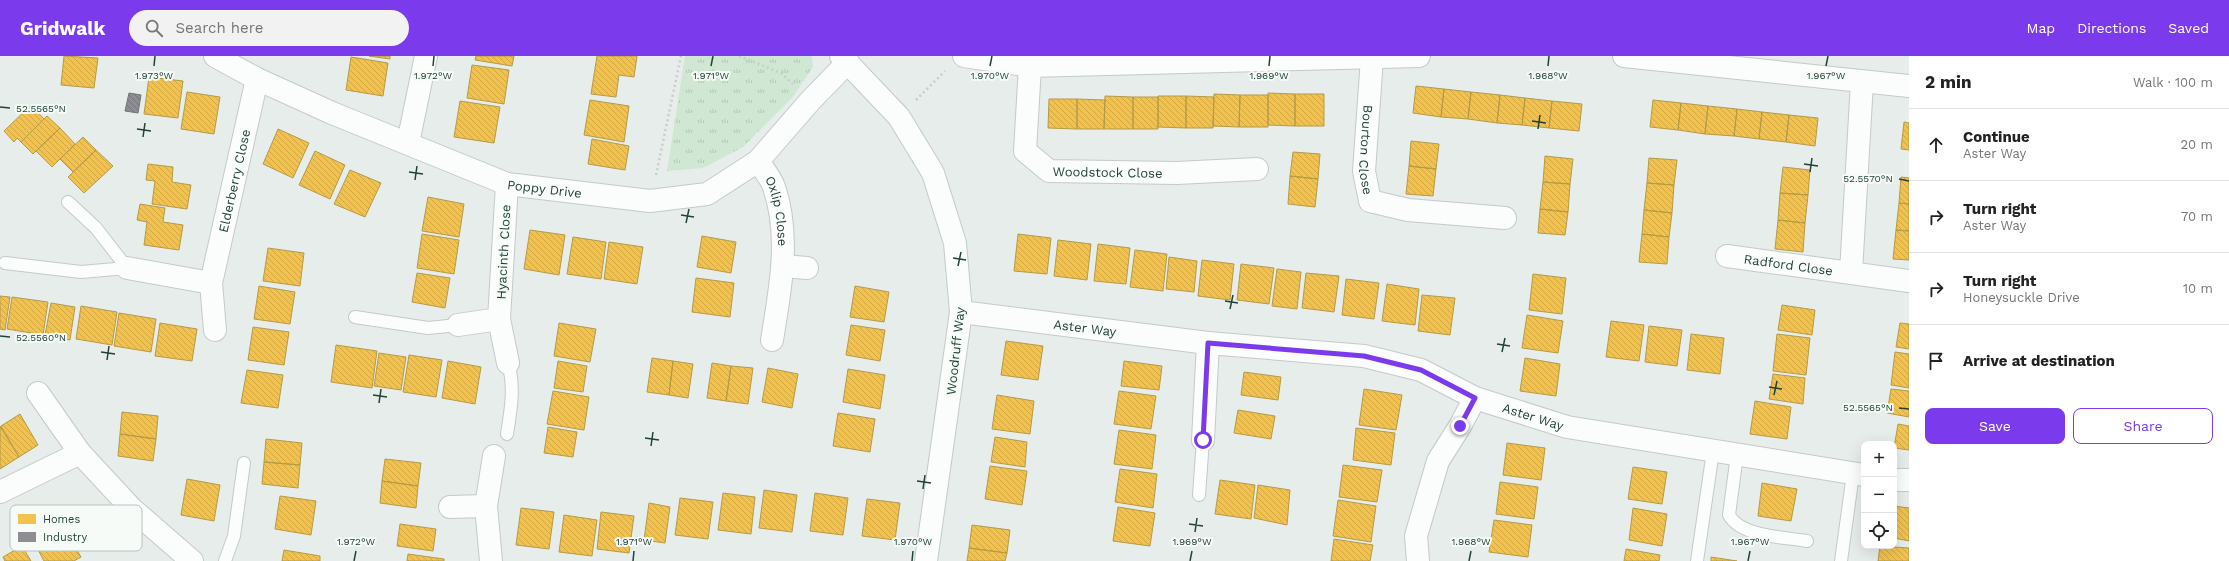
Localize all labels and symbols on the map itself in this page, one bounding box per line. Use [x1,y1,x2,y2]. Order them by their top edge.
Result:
text: 1.973°W [135,70,173,81]
text: 1.972°W [414,70,452,81]
text: 1.971°W [693,70,730,81]
text: 1.970°W [971,70,1010,81]
text: 1.969°W [1249,70,1289,81]
text: 1.968°W [1528,70,1568,81]
text: 1.967°W [1807,70,1846,81]
text: 52.5565°N [16,103,66,114]
street label: Bourton Close [1356,104,1376,196]
street label: Elderberry Close [216,128,253,234]
street label: Woodstock Close [1053,164,1163,181]
street label: Oxlip Close [762,173,790,246]
text: 52.5570°N [1843,173,1893,184]
street label: Poppy Drive [506,177,583,201]
street label: Hyacinth Close [494,204,513,300]
street label: Radford Close [1743,251,1834,278]
street label: Woodruff Way [943,306,968,396]
street label: Aster Way [1053,317,1118,339]
text: 52.5560°N [16,332,66,343]
street label: Aster Way [1501,400,1566,434]
text: 52.5565°N [1843,402,1893,413]
route end [1451,417,1469,435]
route start [1194,431,1212,449]
legend [10,505,142,551]
text: Homes [43,513,80,526]
text: Industry [43,531,88,544]
text: 1.972°W [337,536,375,547]
text: 1.971°W [616,536,653,547]
text: 1.970°W [894,536,933,547]
text: 1.969°W [1172,536,1212,547]
text: 1.968°W [1451,536,1491,547]
text: 1.967°W [1731,536,1770,547]

